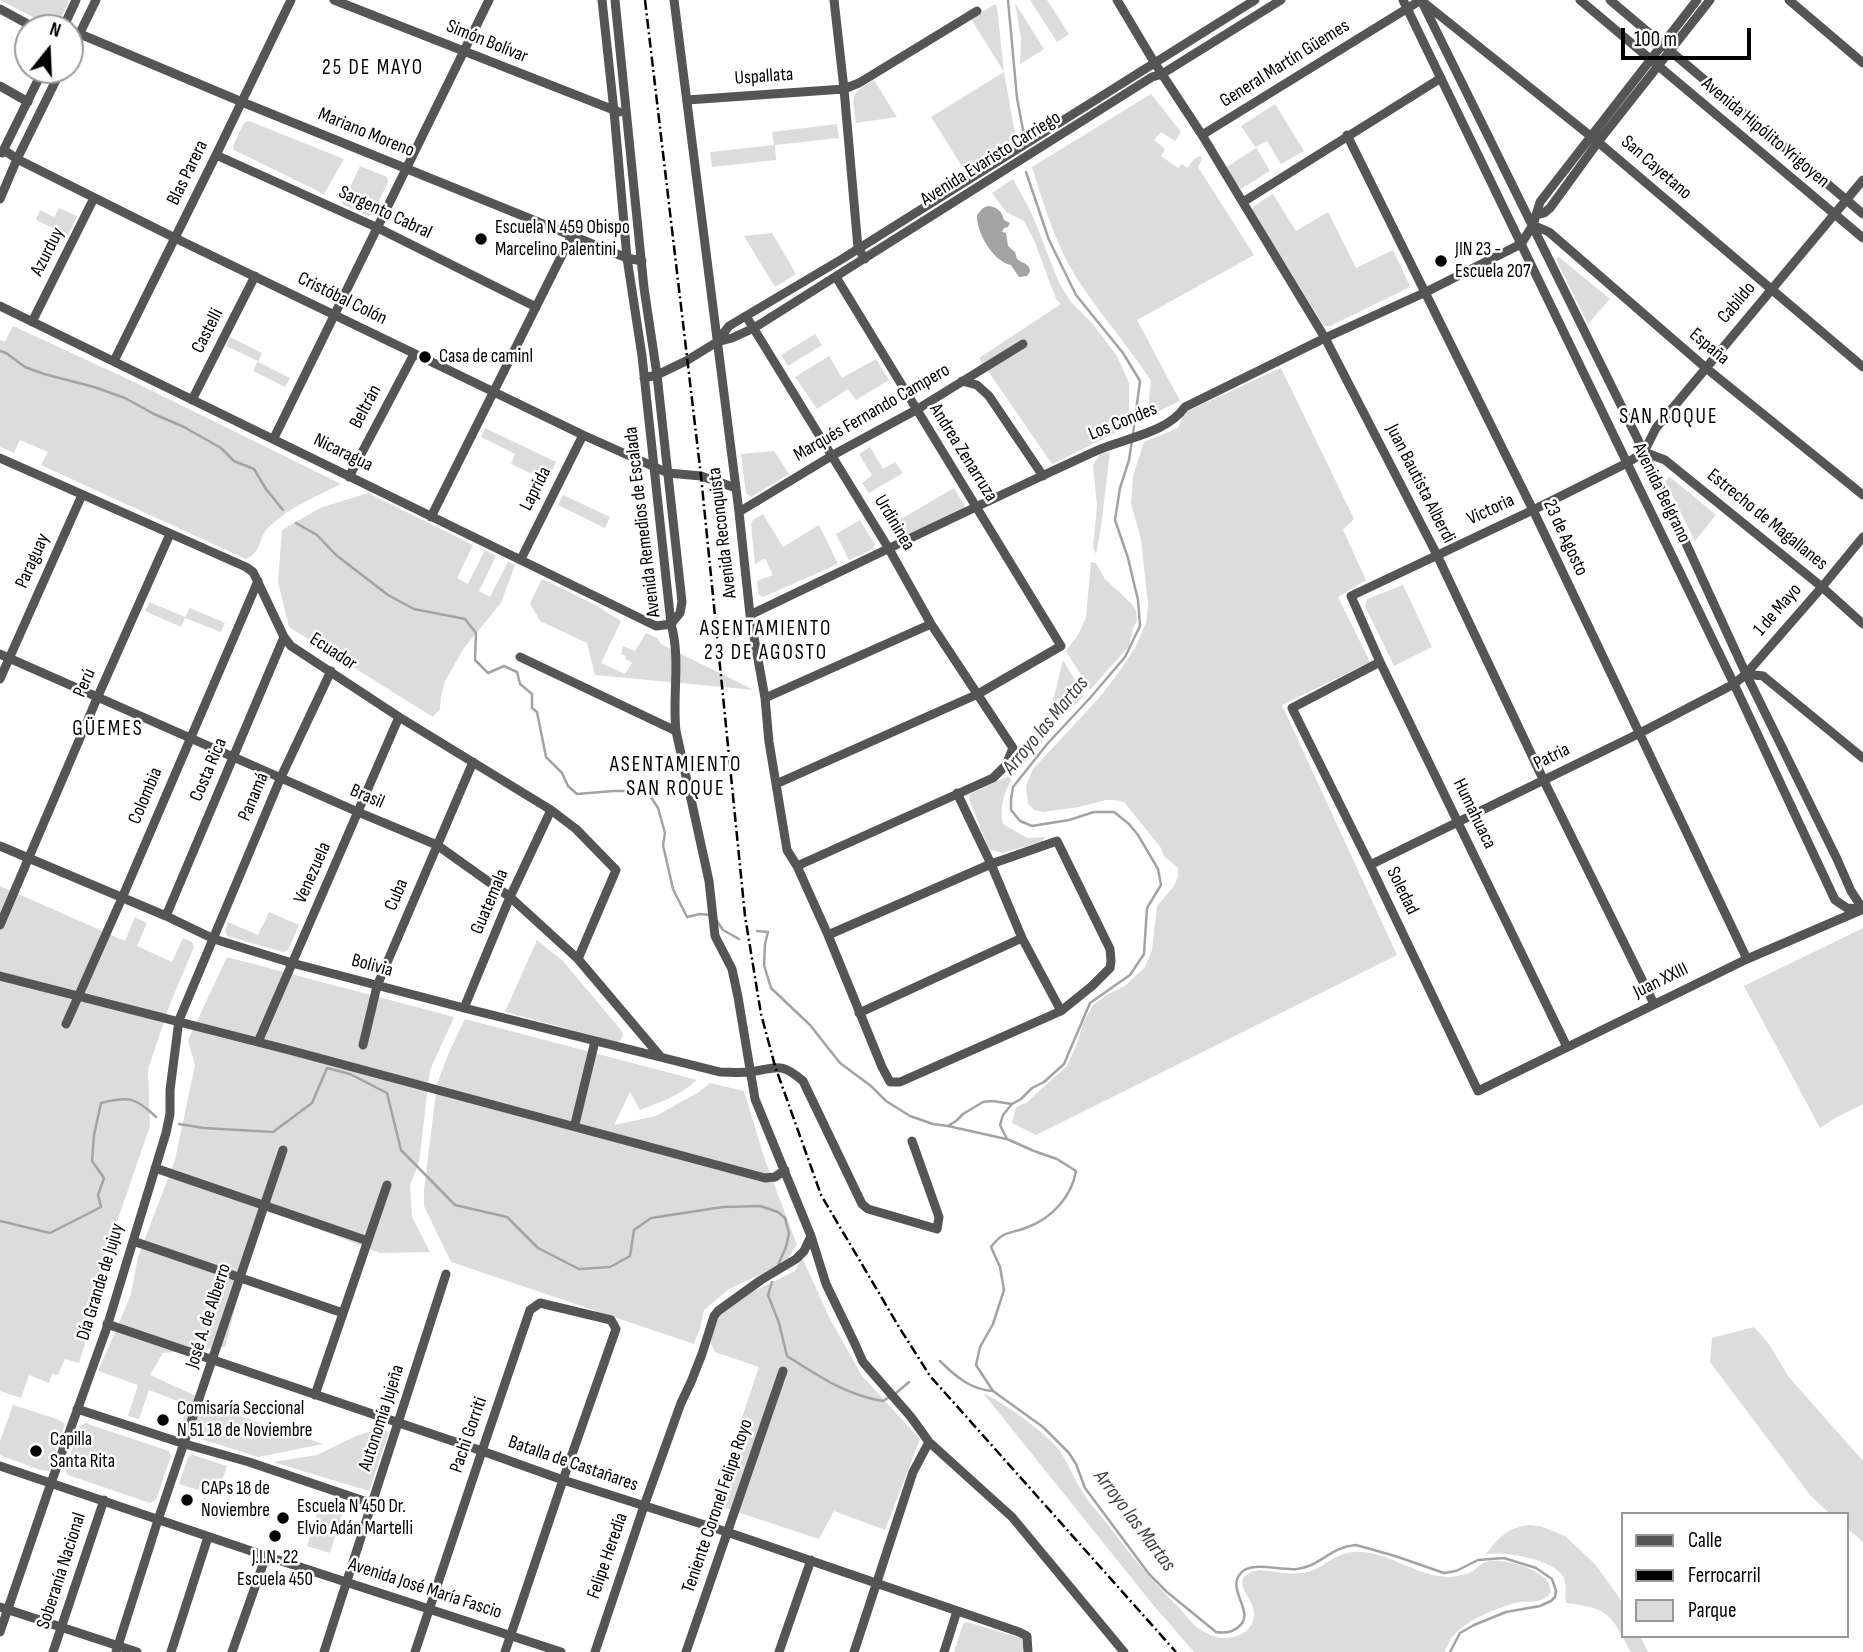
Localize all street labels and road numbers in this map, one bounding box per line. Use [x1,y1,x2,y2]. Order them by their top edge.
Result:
street label: Simón Bolívar [443,15,531,69]
street label: General Martín Güemes [1216,15,1354,113]
street label: Uspallata [734,64,794,90]
street label: Avenida Hipólito Yrigoyen [1696,73,1834,193]
street label: Mariano Moreno [314,103,418,163]
street label: Avenida Evaristo Carriego [917,107,1065,211]
street label: San Cayetano [1616,131,1696,205]
street label: Blas Parera [163,137,213,209]
street label: Sargento Cabral [335,181,435,245]
street label: Azurduy [26,224,70,280]
street label: Cristóbal Colón [294,268,390,330]
street label: Cabildo [1713,278,1761,328]
street label: Castelli [187,305,229,357]
street label: España [1684,324,1734,370]
street label: Marqués Fernando Campero [790,359,954,467]
street label: Beltrán [345,381,387,433]
street label: Los Condes [1085,398,1161,446]
street label: Andrea Zenarruza [924,400,1002,506]
street label: Juan Bautista Alberdi [1380,421,1460,547]
street label: Avenida Remedios de Escalada [620,425,666,619]
street label: Nicaragua [310,429,376,477]
street label: Avenida Belgrano [1627,439,1695,547]
street label: Laprida [515,463,557,515]
street label: Estrecho de Magallanes [1702,464,1832,576]
street label: Avenida Reconquista [704,466,742,600]
street label: Victoria [1464,489,1518,531]
street label: Urdininea [869,491,919,555]
street label: 23 de Agosto [1537,496,1593,580]
street label: Paraguay [11,530,55,592]
street label: 1 de Mayo [1749,579,1807,641]
street label: Ecuador [305,628,361,676]
street label: Perú [69,665,101,701]
street label: Costa Rica [185,735,233,805]
street label: Patria [1530,739,1574,775]
street label: Colombia [124,764,168,828]
street label: Panamá [234,770,274,824]
street label: Humahuaca [1447,775,1501,853]
street label: Brasil [347,780,387,814]
street label: Venezuela [289,839,337,907]
street label: Soledad [1381,863,1423,919]
street label: Guatemala [466,866,514,938]
street label: Cuba [380,876,414,914]
street label: Bolivia [349,950,395,982]
street label: Juan XXIII [1630,958,1692,1004]
street label: Día Grande de Jujuy [72,1221,130,1343]
street label: José A. de Alberro [181,1261,237,1371]
street label: Autonomía Jujeña [354,1362,410,1474]
street label: Pachi Gorriti [445,1394,493,1476]
street label: Teniente Coronel Felipe Royo [678,1416,758,1596]
street label: Batalla de Castañares [505,1431,641,1497]
street label: Soberanía Nacional [32,1510,92,1632]
street label: Felipe Heredia [583,1510,633,1602]
street label: Avenida José María Fascio [345,1553,505,1625]

